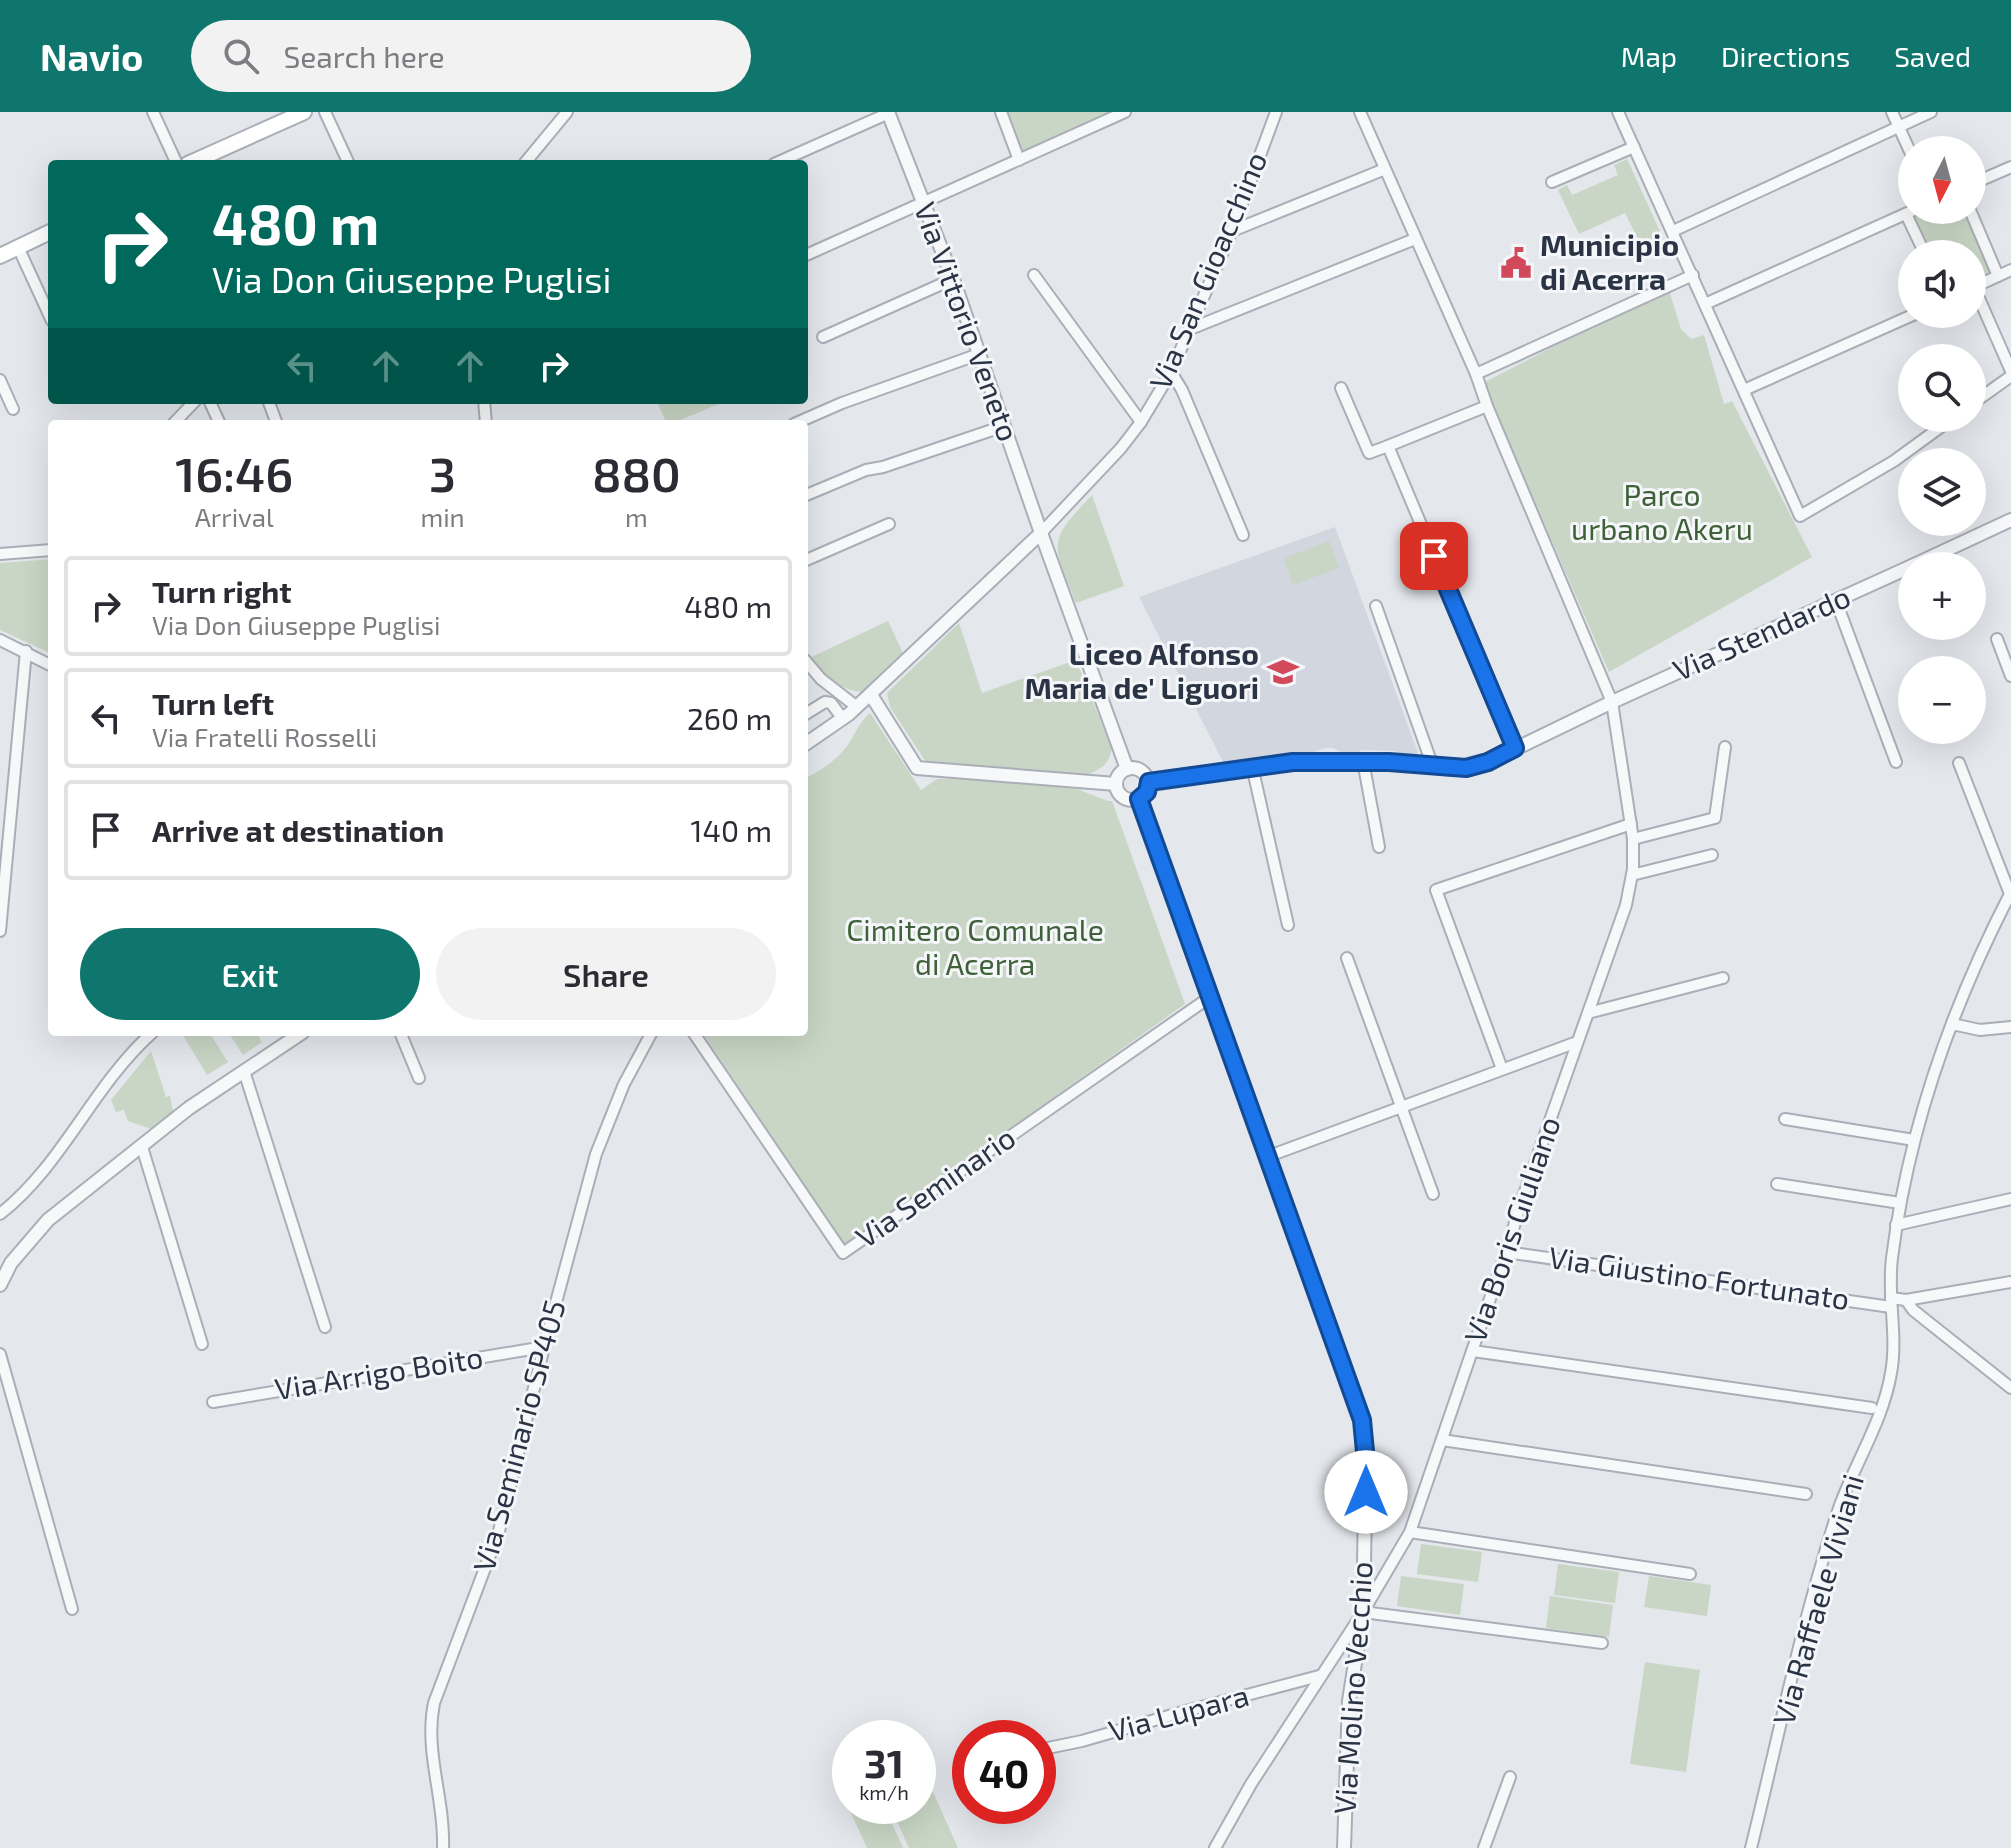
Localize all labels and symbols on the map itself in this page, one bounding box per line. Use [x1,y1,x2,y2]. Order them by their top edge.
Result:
north arrow [1898,136,1986,224]
street label: Via San Gioacchino [1141,146,1273,394]
street label: Via Vittorio Veneto [908,197,1028,446]
place label: Municipio di Acerra [1540,226,1679,296]
public building icon: Municipio di Acerra [1499,246,1533,280]
park label: Parco urbano Akeru [1571,476,1753,546]
pin [1400,522,1468,590]
street label: Via Stendardo [1667,577,1855,687]
place label: Liceo Alfonso Maria de' Liguori [1024,635,1259,705]
school or university icon: Liceo Alfonso Maria de' Liguori [1266,655,1300,689]
park label: Cimitero Comunale di Acerra [846,911,1104,981]
street label: Via Boris Giuliano [1456,1112,1567,1347]
street label: Via Seminario [848,1118,1021,1254]
street label: Via Giustino Fortunato [1547,1238,1852,1316]
street label: Via Seminario SP405 [464,1296,572,1575]
street label: Via Arrigo Boito [272,1338,485,1406]
position arrow [1324,1450,1408,1534]
street label: Via Raffaele Viviani [1764,1470,1870,1729]
street label: Via Molino Vecchio [1325,1560,1379,1815]
street label: Via Lupara [1104,1676,1253,1748]
speed limit sign: 40 [952,1720,1056,1824]

